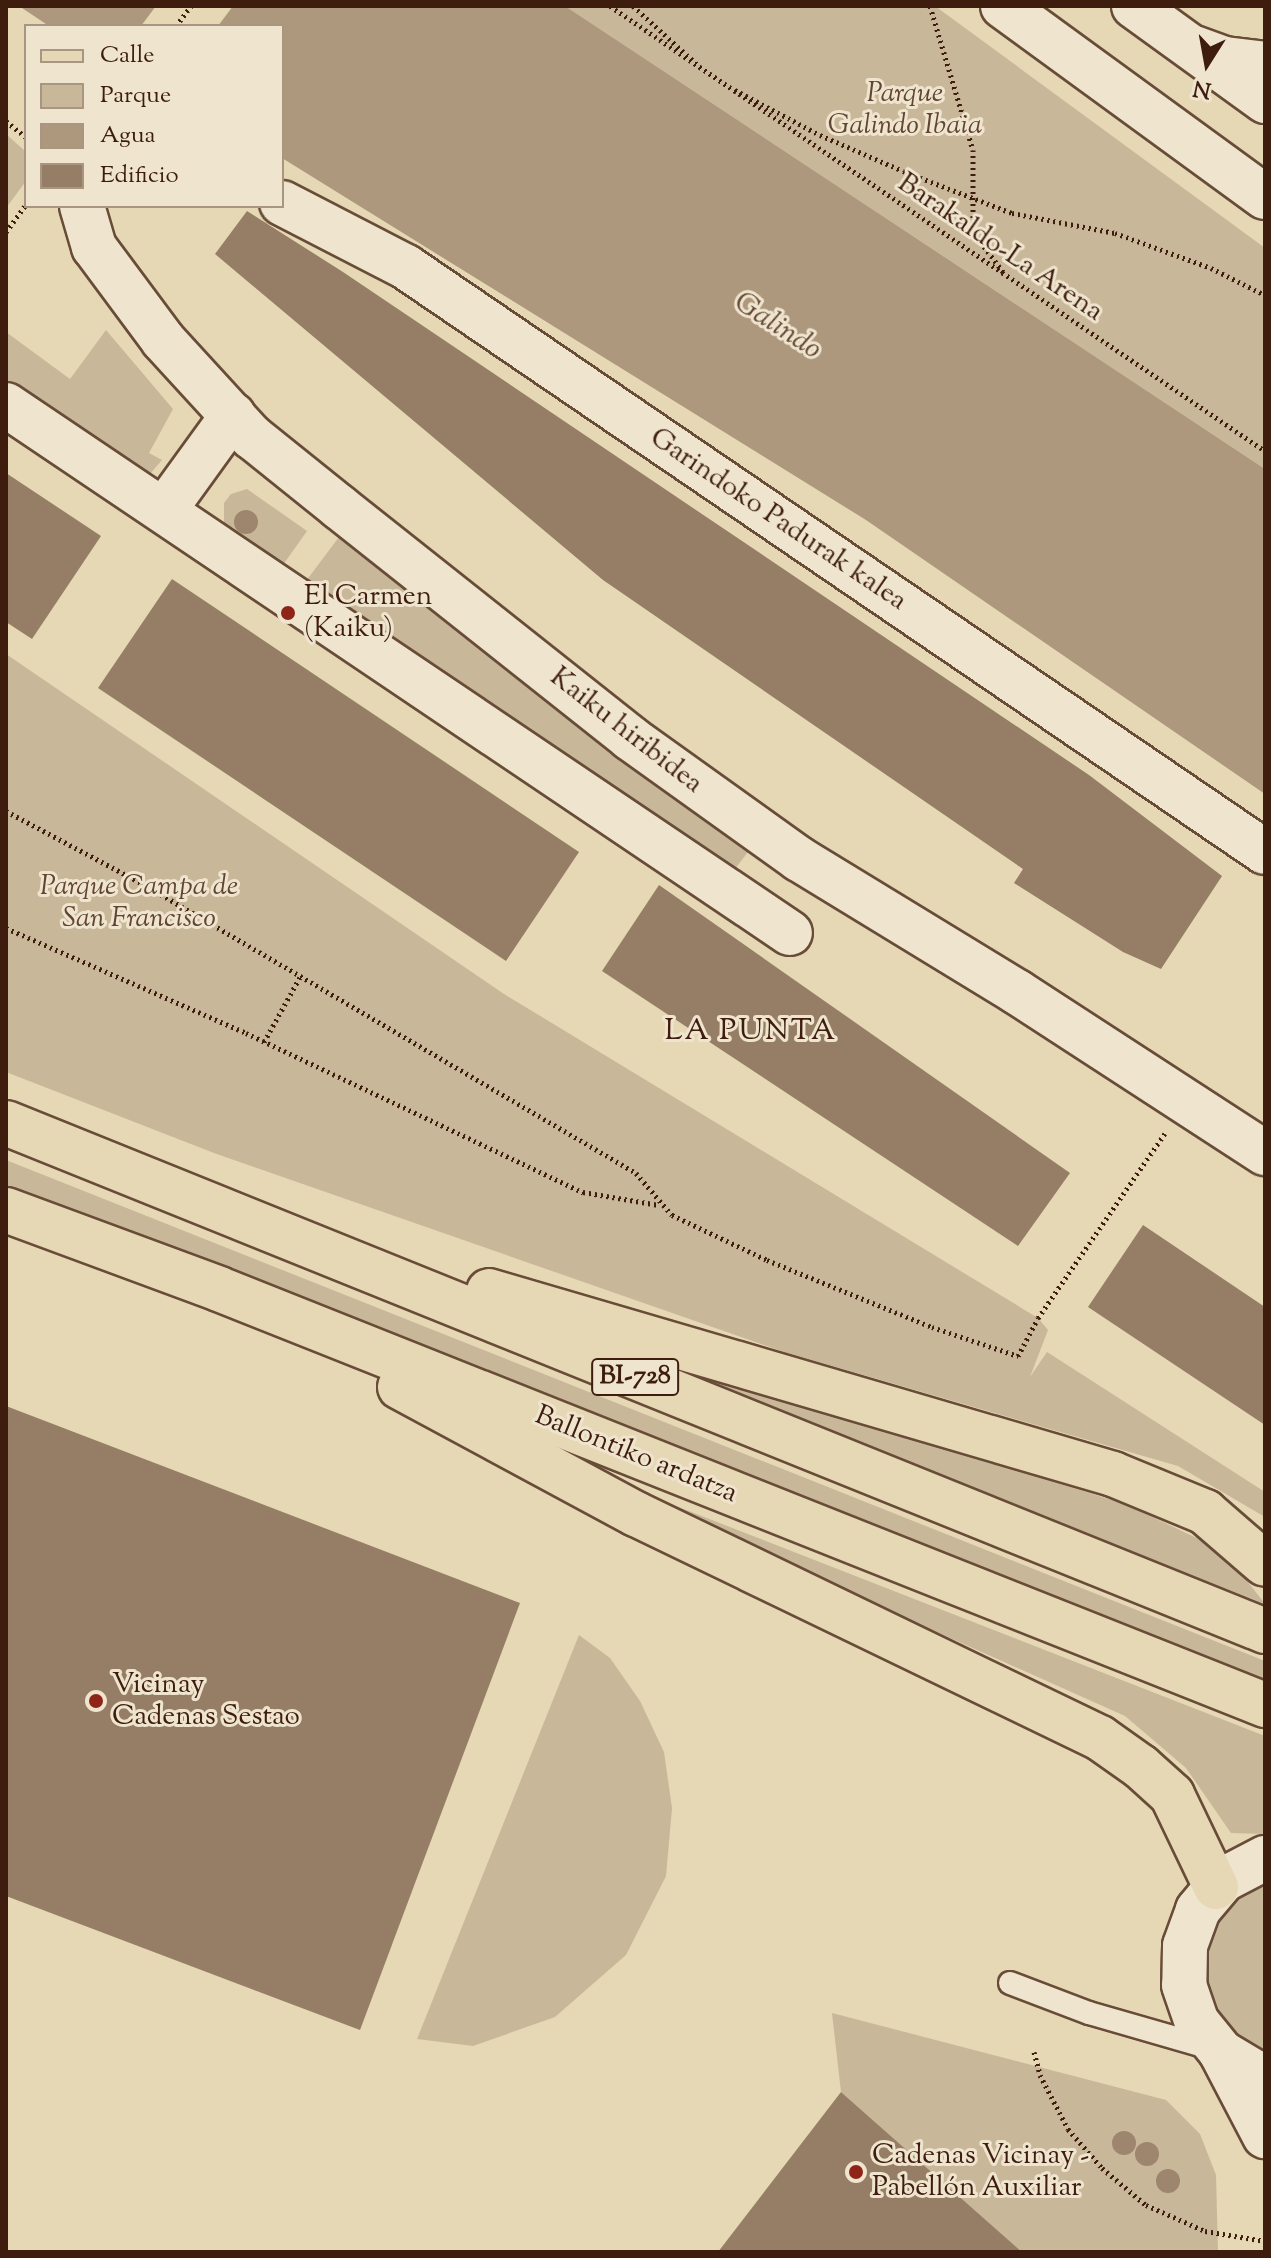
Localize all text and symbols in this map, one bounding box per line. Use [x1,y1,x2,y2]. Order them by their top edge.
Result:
legend [24,24,284,208]
north arrow [1167,24,1247,104]
text: Calle [100,39,154,73]
text: N [1191,70,1214,105]
park label: Parque Galindo Ibaia [828,77,982,143]
text: Parque [100,79,171,113]
text: Agua [100,119,156,153]
text: Edificio [100,159,179,193]
street label: Barakaldo-La Arena [891,167,1109,329]
water label: Galindo [726,285,828,369]
street label: Garindoko Padurak kalea [643,421,913,619]
place label: El Carmen (Kaiku) [304,580,432,646]
marker: El Carmen (Kaiku) [279,604,297,622]
street label: Kaiku hiribidea [543,661,709,801]
park label: Parque Campa de San Francisco [40,870,238,936]
district label: LA PUNTA [665,1014,837,1050]
road number: BI-728 [591,1355,679,1399]
street label: Ballontiko ardatza [530,1399,742,1511]
place label: Vicinay Cadenas Sestao [112,1668,300,1734]
marker: Vicinay Cadenas Sestao [87,1692,105,1710]
place label: Cadenas Vicinay - Pabellón Auxiliar [872,2139,1090,2205]
marker: Cadenas Vicinay - Pabellón Auxiliar [847,2163,865,2181]

